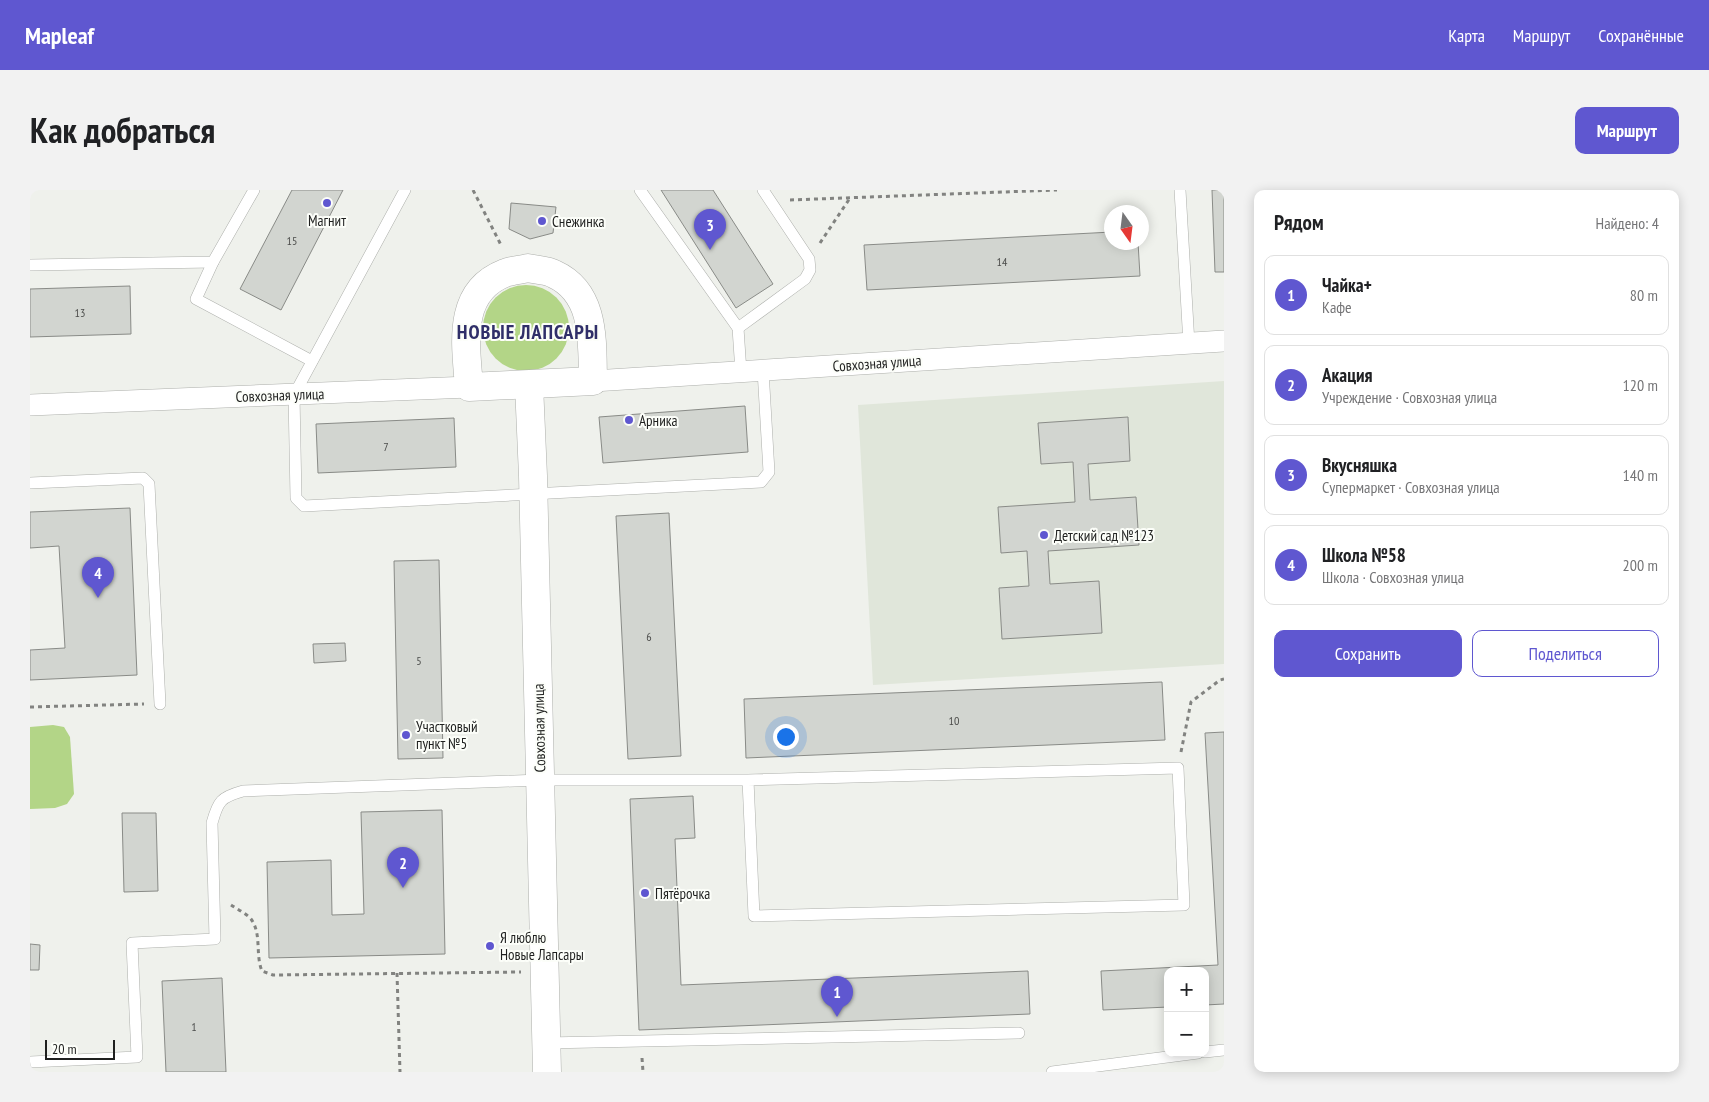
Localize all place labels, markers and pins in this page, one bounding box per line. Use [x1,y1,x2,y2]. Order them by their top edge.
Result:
marker: Магнит [321,197,333,209]
pin: 3 [694,209,726,250]
place label: Магнит [308,211,346,230]
place label: Снежинка [552,212,604,231]
marker: Снежинка [536,215,548,227]
place label: Арника [639,411,678,430]
marker: Арника [623,414,635,426]
place label: Детский сад №123 [1054,526,1154,545]
marker: Детский сад №123 [1038,529,1050,541]
pin: 4 [82,557,114,598]
place label: Участковый пункт №5 [416,717,478,753]
marker: Участковый пункт №5 [400,729,412,741]
pin: 2 [387,847,419,888]
place label: Пятёрочка [655,884,710,903]
marker: Пятёрочка [639,887,651,899]
place label: Я люблю Новые Лапсары [500,928,584,964]
marker: Я люблю Новые Лапсары [484,940,496,952]
pin: 1 [821,976,853,1017]

